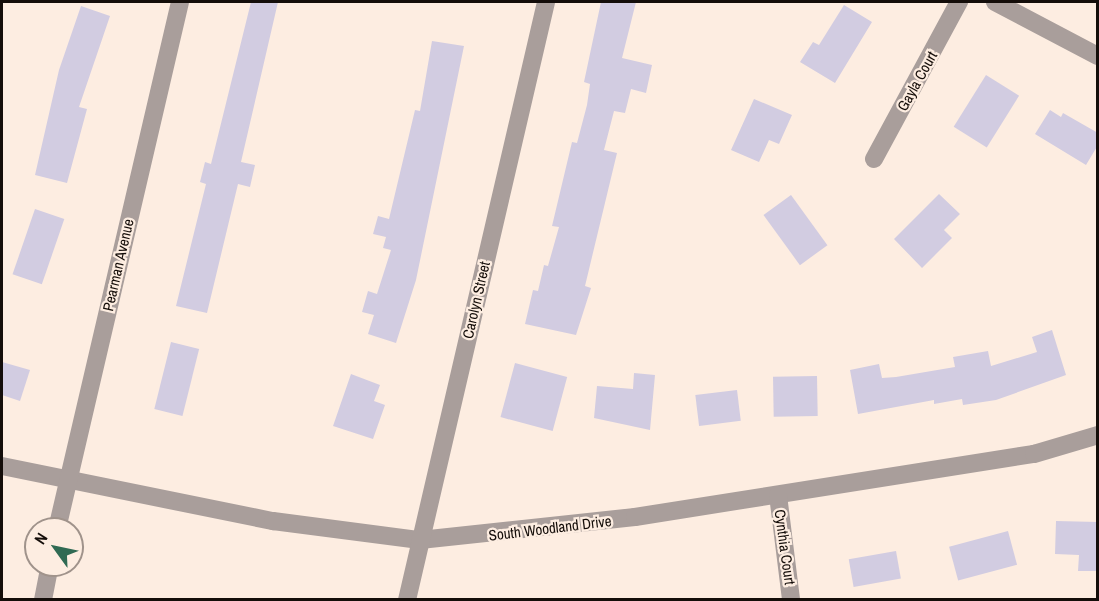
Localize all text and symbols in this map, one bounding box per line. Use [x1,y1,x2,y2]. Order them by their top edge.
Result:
street label: Gayla Court [893,48,941,114]
street label: Pearman Avenue [99,217,137,313]
street label: Carolyn Street [458,260,494,340]
street label: Cynthia Court [771,508,799,586]
street label: South Woodland Drive [488,512,612,544]
north arrow [24,517,84,577]
text: N [29,528,52,548]

